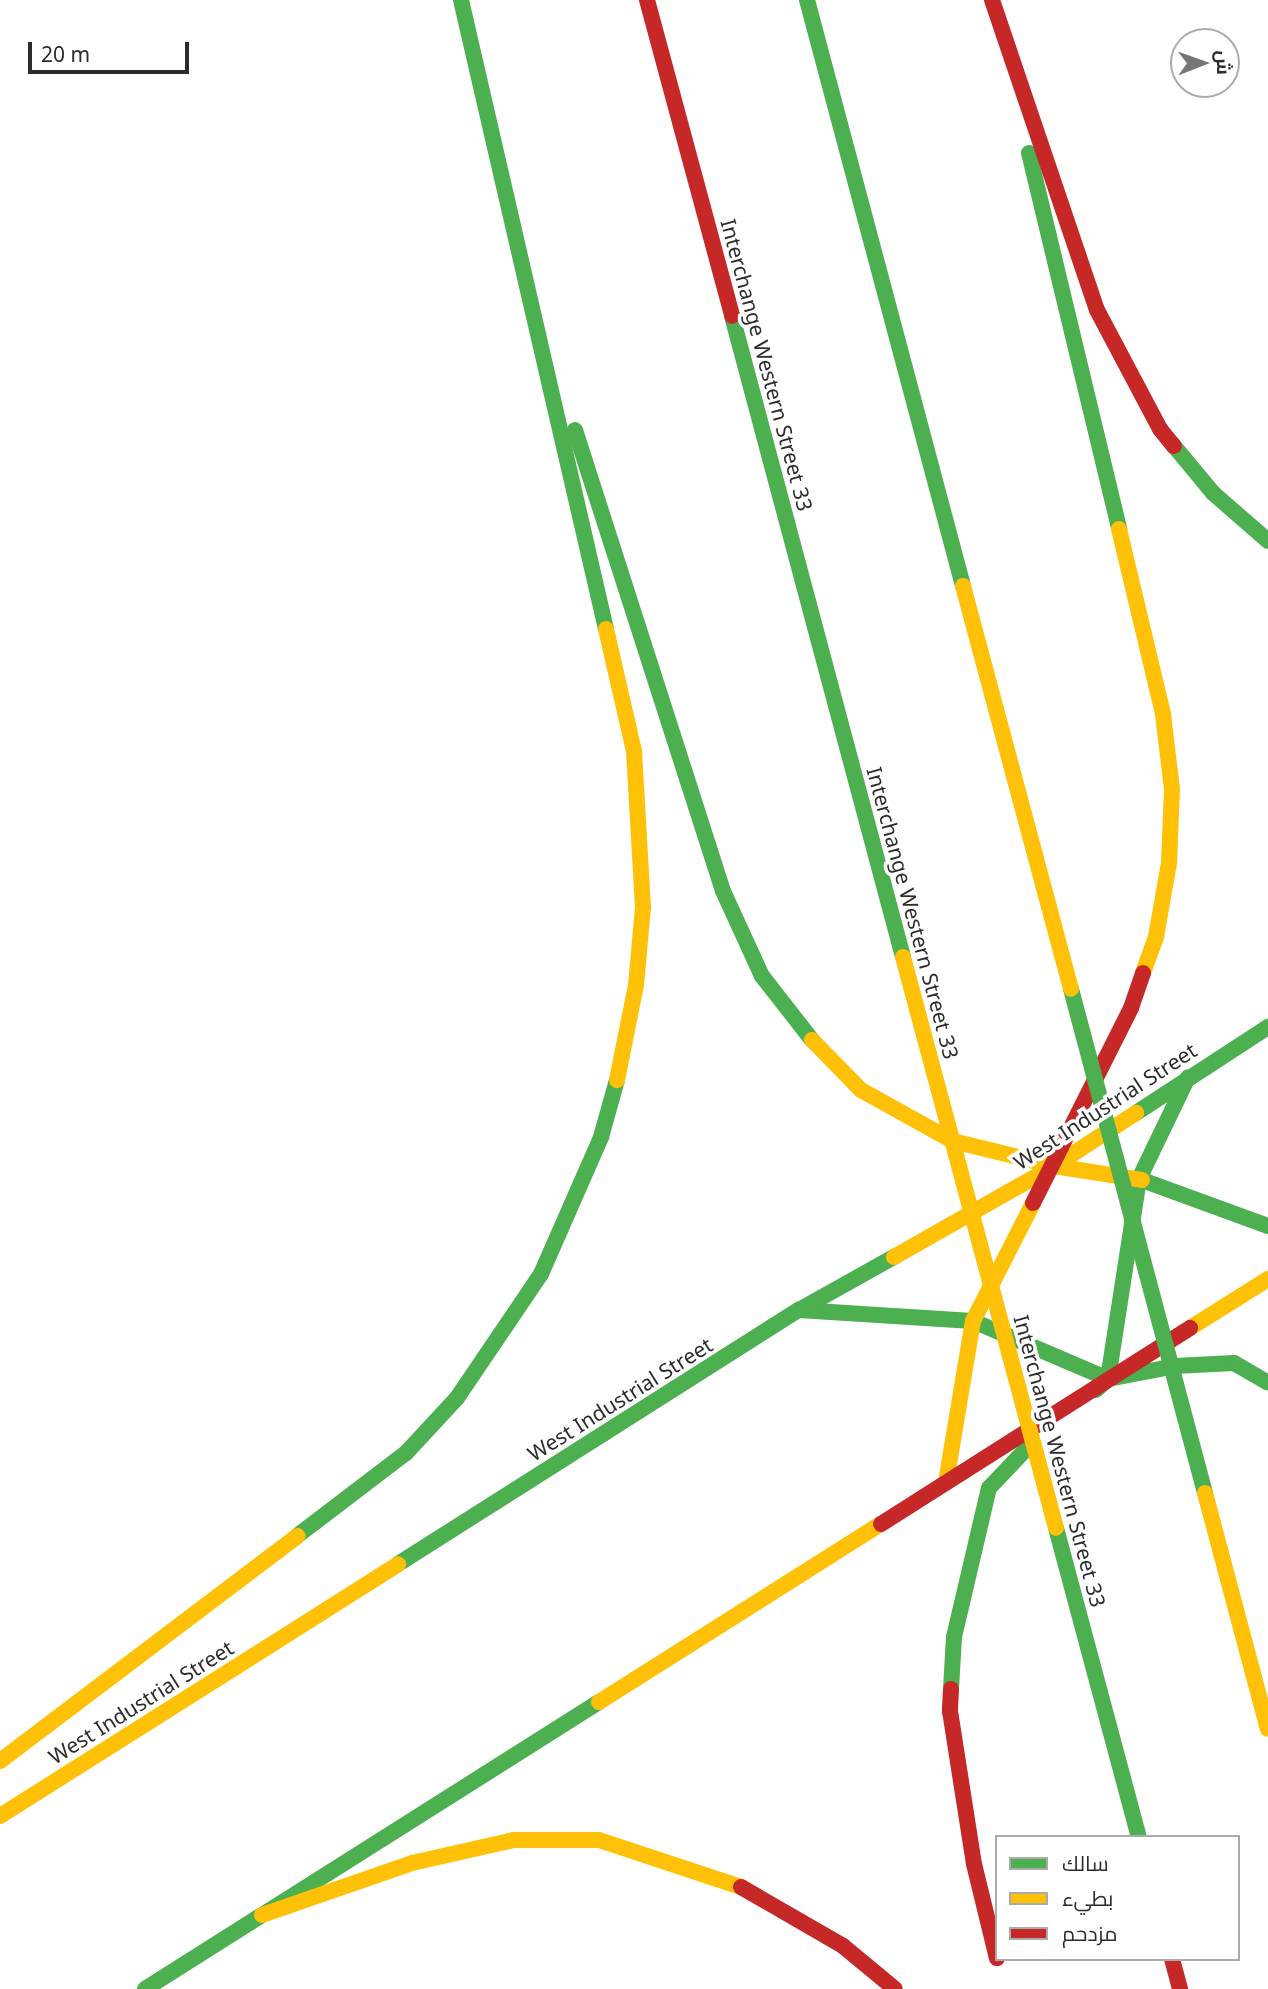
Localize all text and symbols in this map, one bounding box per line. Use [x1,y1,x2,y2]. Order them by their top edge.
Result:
scale bar [32,28,192,72]
north arrow [1170,28,1240,98]
text: 20 m [41,40,90,68]
text: ش [1211,50,1237,75]
street label: Interchange Western Street 33 [716,216,818,514]
street label: Interchange Western Street 33 [862,764,964,1062]
street label: West Industrial Street [1009,1037,1201,1175]
street label: Interchange Western Street 33 [1009,1312,1111,1610]
street label: West Industrial Street [523,1332,717,1466]
street label: West Industrial Street [44,1635,238,1769]
legend [995,1835,1240,1961]
text: سالك [1062,1849,1109,1877]
text: بطيء [1062,1884,1113,1912]
text: مزدحم [1062,1919,1117,1947]

